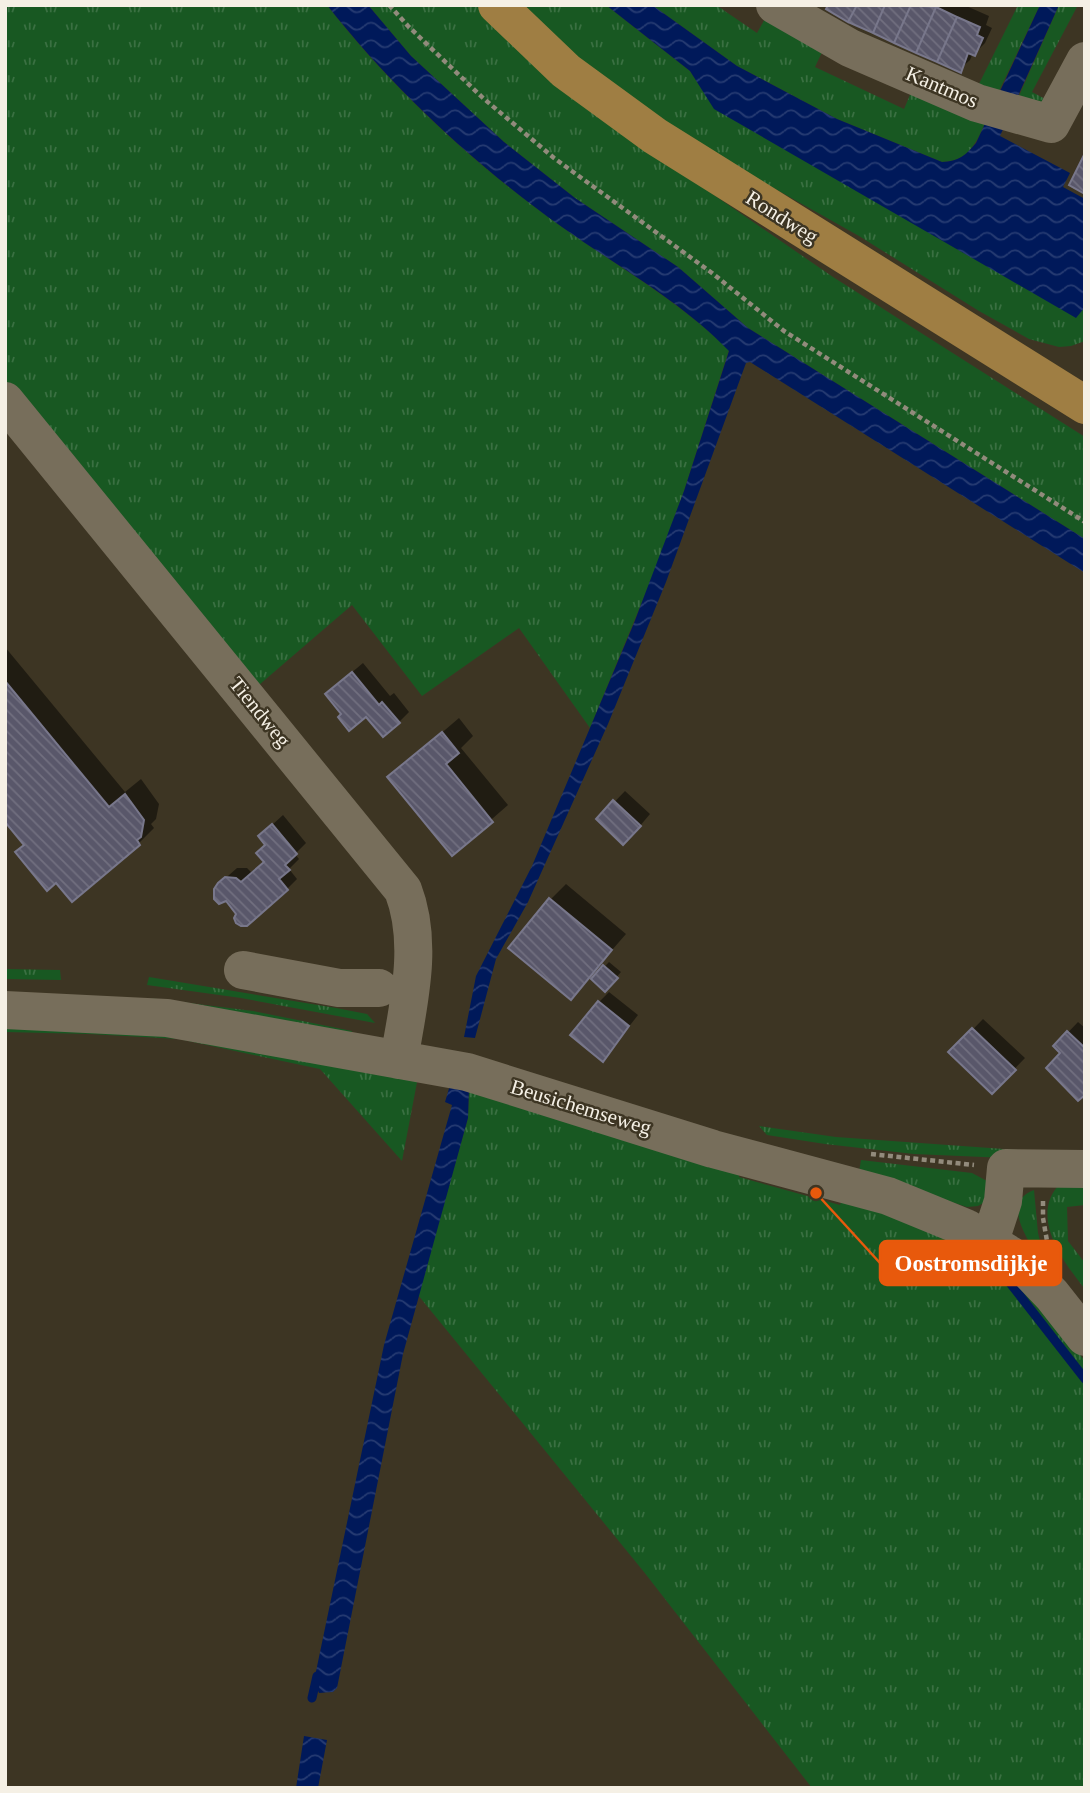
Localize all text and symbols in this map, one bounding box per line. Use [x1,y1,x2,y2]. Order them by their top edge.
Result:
street label: Kantmos [902,61,982,113]
street label: Rondweg [742,185,823,249]
street label: Tiendweg [224,672,296,752]
street label: Beusichemseweg [508,1074,655,1140]
callout: Oostromsdijkje [880,1241,1061,1285]
text: Oostromsdijkje [895,1251,1047,1276]

